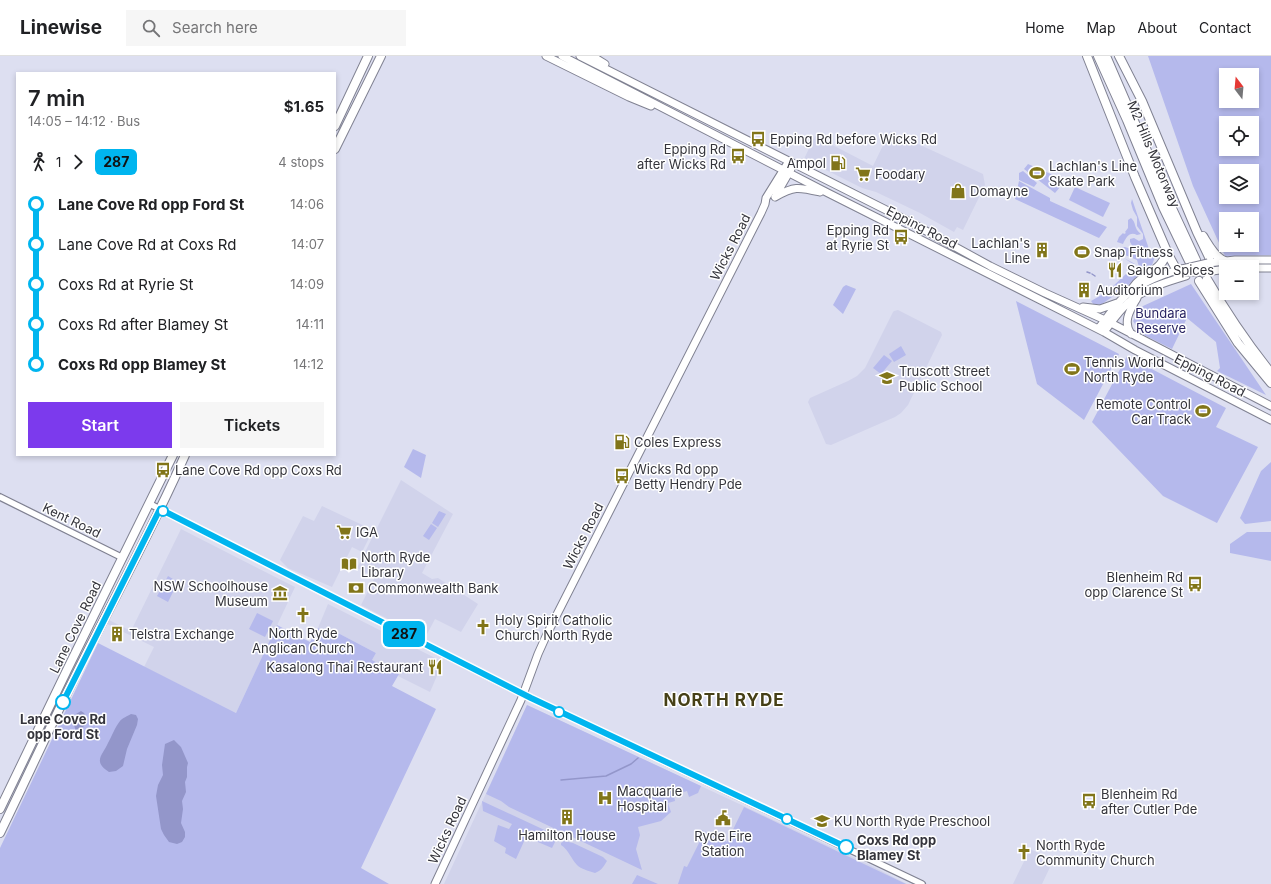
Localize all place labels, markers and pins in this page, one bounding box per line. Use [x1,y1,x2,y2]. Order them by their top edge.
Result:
bus stop icon: Epping Rd before Wicks Rd [749,130,767,148]
place label: Epping Rd before Wicks Rd [770,131,937,147]
place label: Epping Rd after Wicks Rd [637,141,726,172]
bus stop icon: Epping Rd after Wicks Rd [729,147,747,165]
fuel station icon: Ampol [829,154,847,172]
place label: Ampol [787,155,826,171]
place label: Lachlan's Line Skate Park [1049,158,1137,189]
sports icon: Lachlan's Line Skate Park [1028,164,1046,182]
supermarket icon: Foodary [854,165,872,183]
place label: Foodary [875,166,925,182]
shop icon: Domayne [949,182,967,200]
place label: Domayne [970,183,1028,199]
place label: Epping Rd at Ryrie St [826,222,889,253]
bus stop icon: Epping Rd at Ryrie St [892,228,910,246]
place label: Lachlan's Line [971,235,1030,266]
building icon: Lachlan's Line [1033,241,1051,259]
sports icon: Snap Fitness [1073,243,1091,261]
place label: Snap Fitness [1094,244,1173,260]
restaurant icon: Saigon Spices [1106,261,1124,279]
place label: Saigon Spices [1127,262,1214,278]
building icon: Auditorium [1075,281,1093,299]
place label: Auditorium [1096,282,1163,298]
place label: Tennis World North Ryde [1084,354,1164,385]
sports icon: Tennis World North Ryde [1063,360,1081,378]
place label: Truscott Street Public School [899,363,990,394]
school or university icon: Truscott Street Public School [878,369,896,387]
place label: Remote Control Car Track [1096,396,1191,427]
sports icon: Remote Control Car Track [1194,402,1212,420]
fuel station icon: Coles Express [613,433,631,451]
place label: Coles Express [634,434,722,450]
bus stop icon: Lane Cove Rd opp Coxs Rd [154,461,172,479]
place label: Wicks Rd opp Betty Hendry Pde [634,461,742,492]
place label: Lane Cove Rd opp Coxs Rd [175,462,342,478]
bus stop icon: Wicks Rd opp Betty Hendry Pde [613,467,631,485]
unlabelled marker [157,505,169,517]
supermarket icon: IGA [335,523,353,541]
place label: IGA [356,524,378,540]
place label: North Ryde Library [361,549,430,580]
library icon: North Ryde Library [340,555,358,573]
place label: Blenheim Rd opp Clarence St [1084,569,1183,600]
bus stop icon: Blenheim Rd opp Clarence St [1186,575,1204,593]
place label: NSW Schoolhouse Museum [154,578,268,609]
bank icon: Commonwealth Bank [347,579,365,597]
place label: Commonwealth Bank [368,580,499,596]
museum icon: NSW Schoolhouse Museum [271,584,289,602]
church icon: North Ryde Anglican Church [294,606,312,624]
place label: Holy Spirit Catholic Church North Ryde [495,612,613,643]
church icon: Holy Spirit Catholic Church North Ryde [474,618,492,636]
building icon: Telstra Exchange [108,625,126,643]
place label: North Ryde Anglican Church [252,625,354,656]
place label: Telstra Exchange [129,626,234,642]
restaurant icon: Kasalong Thai Restaurant [426,658,444,676]
place label: Kasalong Thai Restaurant [266,659,423,675]
marker: Lane Cove Rd opp Ford St [55,694,71,710]
unlabelled marker [553,706,565,718]
place label: Lane Cove Rd opp Ford St [20,711,106,742]
place label: Macquarie Hospital [617,783,682,814]
place label: Blenheim Rd after Cutler Pde [1101,786,1197,817]
hospital icon: Macquarie Hospital [596,789,614,807]
bus stop icon: Blenheim Rd after Cutler Pde [1080,792,1098,810]
building icon: Hamilton House [558,808,576,826]
public building icon: Ryde Fire Station [714,809,732,827]
school or university icon: KU North Ryde Preschool [813,812,831,830]
unlabelled marker [781,813,793,825]
place label: KU North Ryde Preschool [834,813,990,829]
place label: Hamilton House [518,827,616,843]
place label: Ryde Fire Station [694,828,752,859]
place label: Coxs Rd opp Blamey St [857,832,936,863]
place label: North Ryde Community Church [1036,837,1155,868]
marker: Coxs Rd opp Blamey St [838,839,854,855]
church icon: North Ryde Community Church [1015,843,1033,861]

